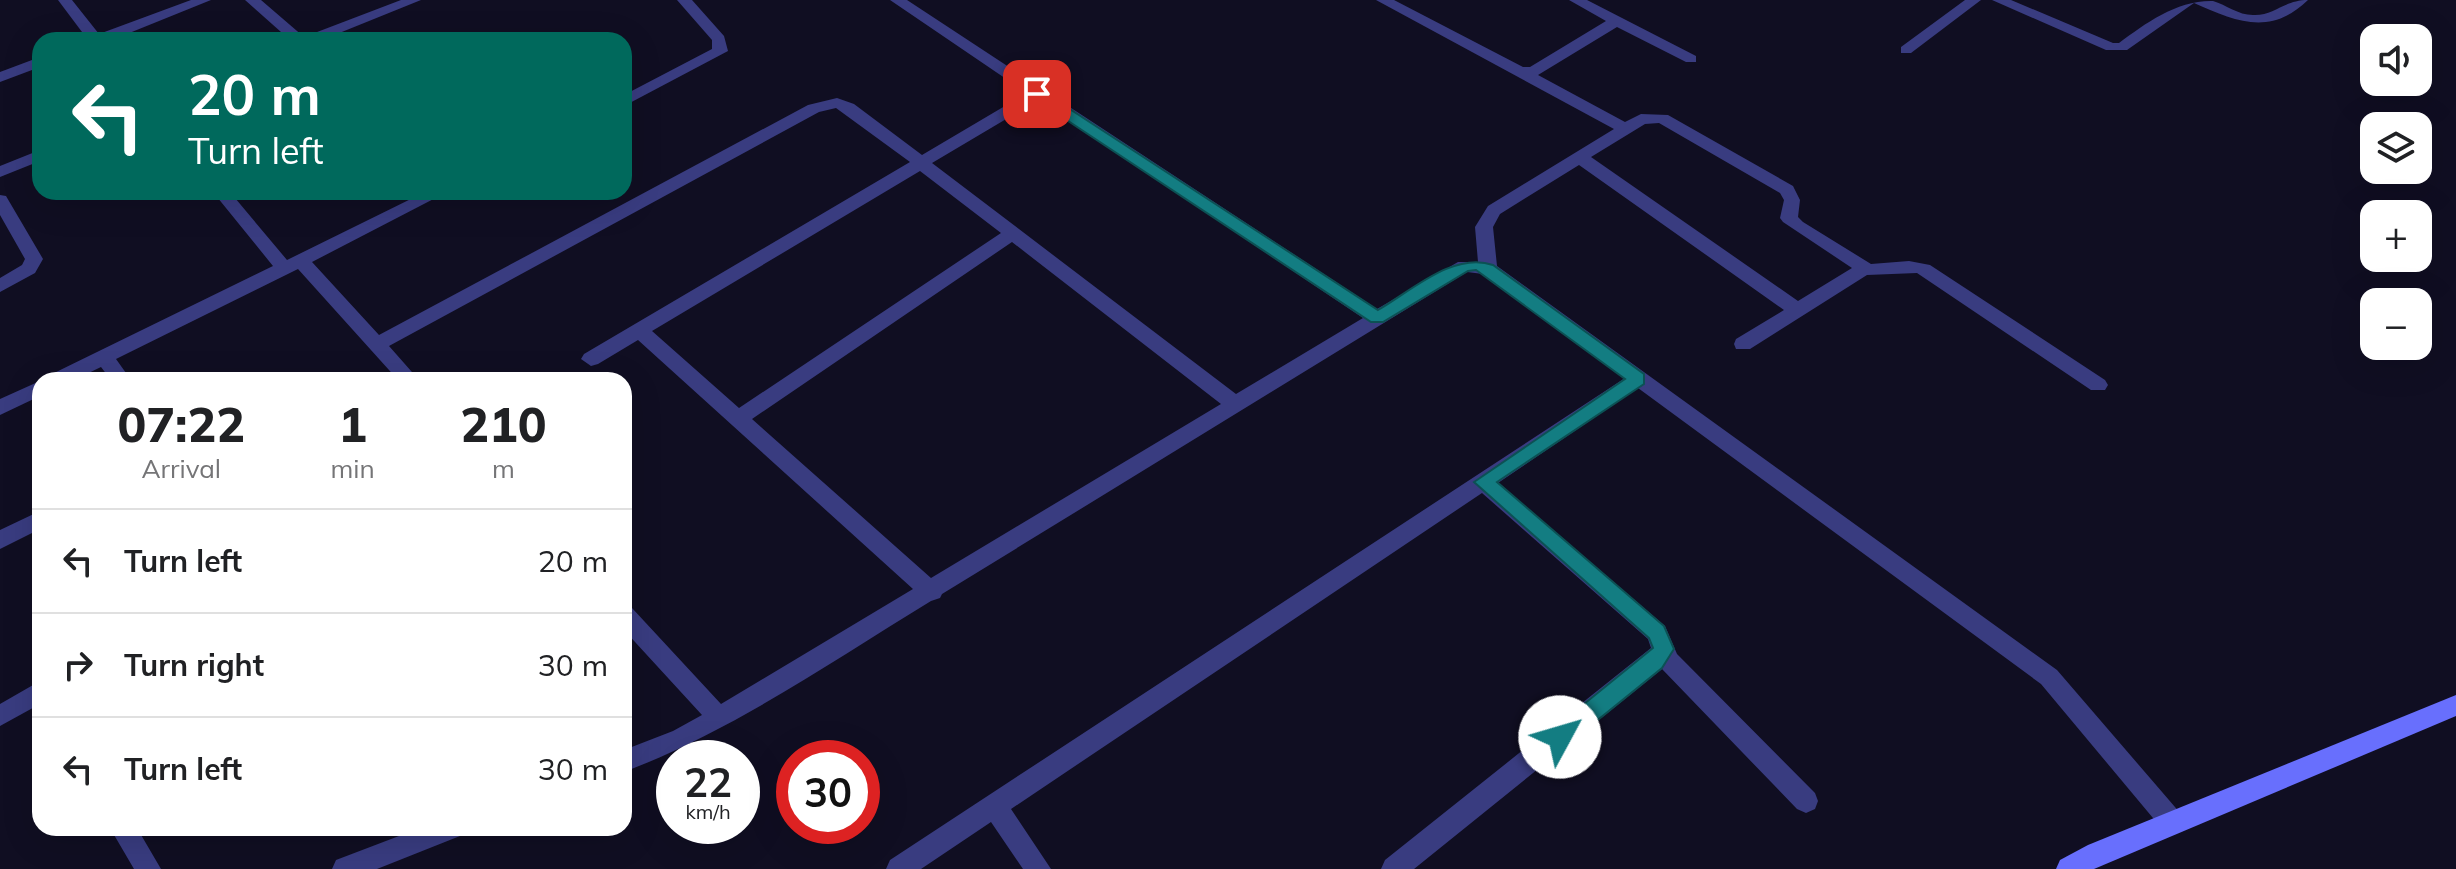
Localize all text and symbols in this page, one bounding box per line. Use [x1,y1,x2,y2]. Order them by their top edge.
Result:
map controls [2360,24,2432,360]
button: sound [2360,24,2432,96]
text: 20 m [188,59,321,129]
pin [1003,60,1071,128]
icon: left [56,64,160,168]
icon: arrive [1015,72,1059,116]
button: layers [2360,112,2432,184]
text: Turn left [188,128,324,173]
button: + [2360,200,2432,272]
button: − [2360,288,2432,360]
text: 07:22 [117,394,245,454]
text: 1 [338,394,367,454]
text: 210 [460,394,547,454]
text: Arrival [141,452,221,485]
text: min [331,452,375,485]
text: m [492,452,515,485]
icon: left [56,539,100,583]
text: Turn left [124,542,242,580]
text: 20 m [538,542,608,580]
icon: right [56,643,100,687]
text: Turn right [124,646,264,684]
text: 30 m [538,646,608,684]
position arrow [1518,695,1602,779]
speed limit sign: 30 [776,740,880,844]
icon: left [56,747,100,791]
text: Turn left [124,750,242,788]
text: 30 m [538,750,608,788]
text: 22 [684,757,732,807]
text: km/h [685,799,731,824]

